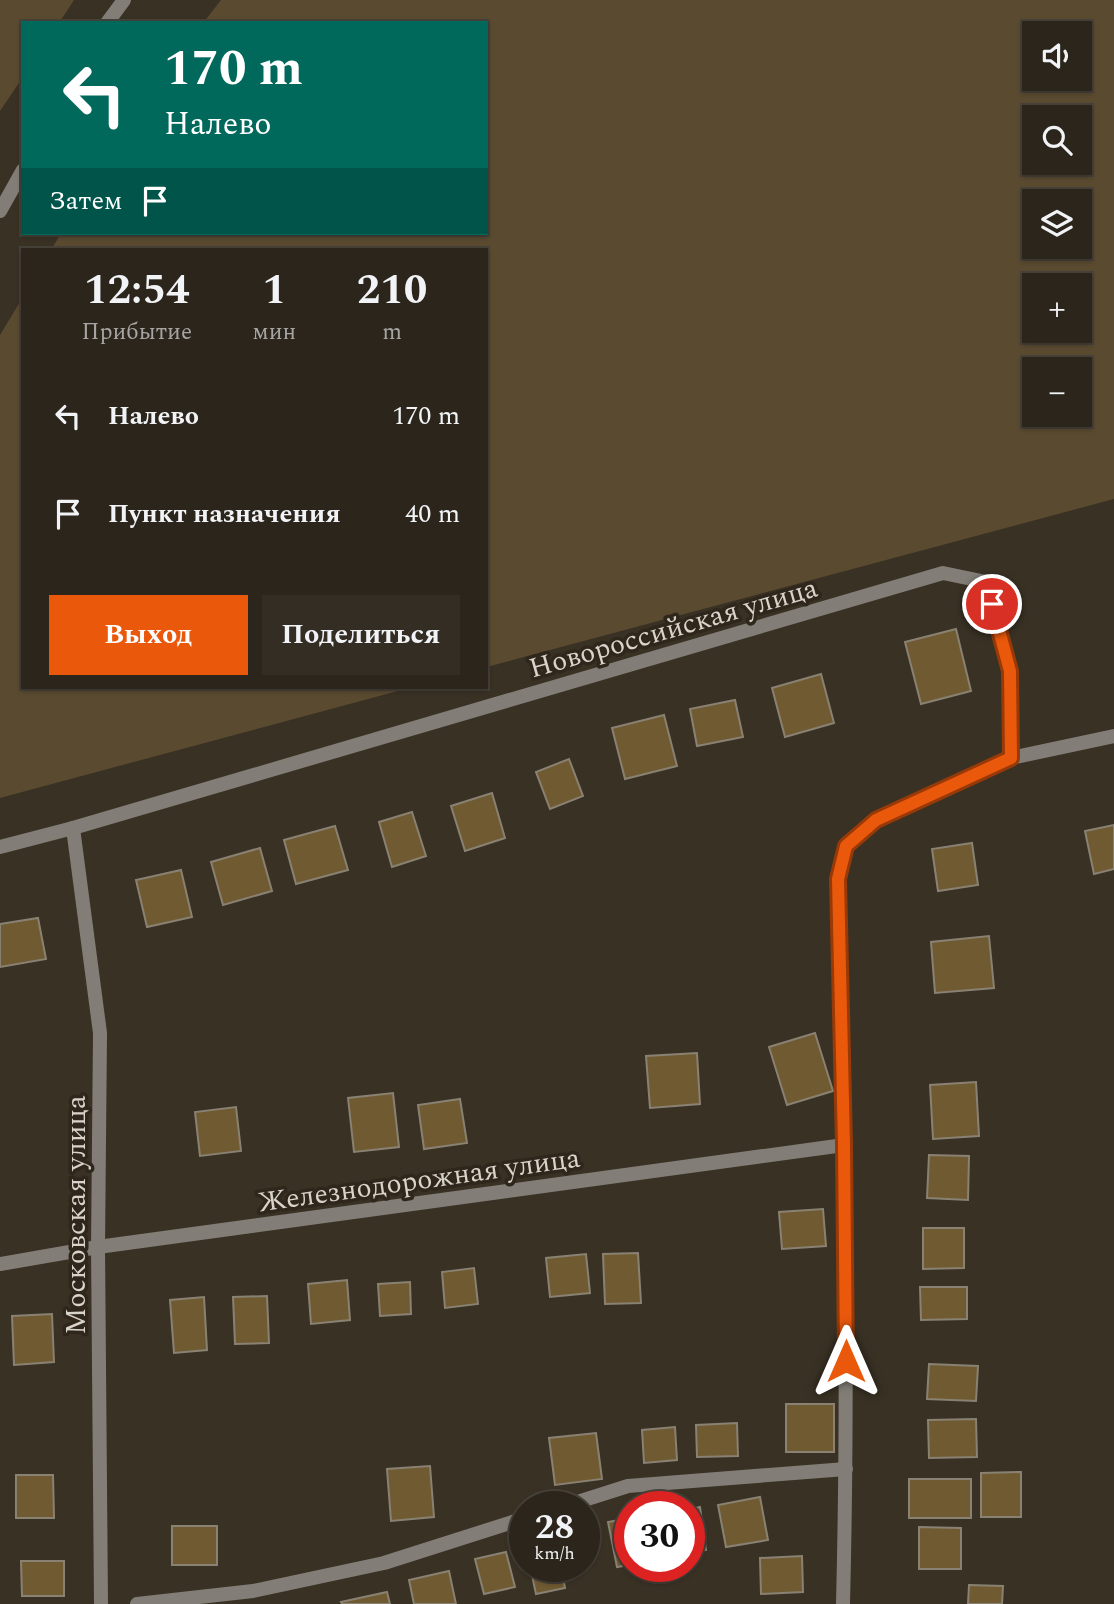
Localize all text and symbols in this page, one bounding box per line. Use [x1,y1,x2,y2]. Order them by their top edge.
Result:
map controls [1022,21,1092,427]
button: sound [1022,21,1092,91]
text: 170 m [164,32,303,107]
icon: left [49,49,140,140]
text: Налево [164,100,272,149]
button: search [1022,105,1092,175]
text: Затем [49,181,122,221]
icon: arrive [136,182,174,220]
button: layers [1022,189,1092,259]
text: 12:54 [84,259,190,322]
text: 1 [263,259,286,322]
text: 210 [357,259,427,322]
button: + [1022,273,1092,343]
text: Прибытие [82,315,192,350]
text: мин [253,315,296,350]
text: m [382,315,402,350]
button: − [1022,357,1092,427]
text: Налево [108,396,199,436]
text: 170 m [392,396,460,436]
icon: left [49,397,87,435]
text: Пункт назначения [108,494,341,534]
text: 40 m [405,494,460,534]
icon: arrive [49,495,87,533]
street label: Новороссийская улица [524,567,823,690]
pin [962,574,1022,634]
icon: arrive [973,585,1011,623]
button: Выход [49,595,248,675]
button: Поделиться [262,595,460,675]
street label: Московская улица [55,1095,98,1335]
street label: Железнодорожная улица [256,1137,583,1224]
position arrow [809,1324,883,1398]
speed limit sign: 30 [614,1491,705,1582]
text: 28 [535,1501,574,1554]
text: km/h [534,1540,575,1567]

